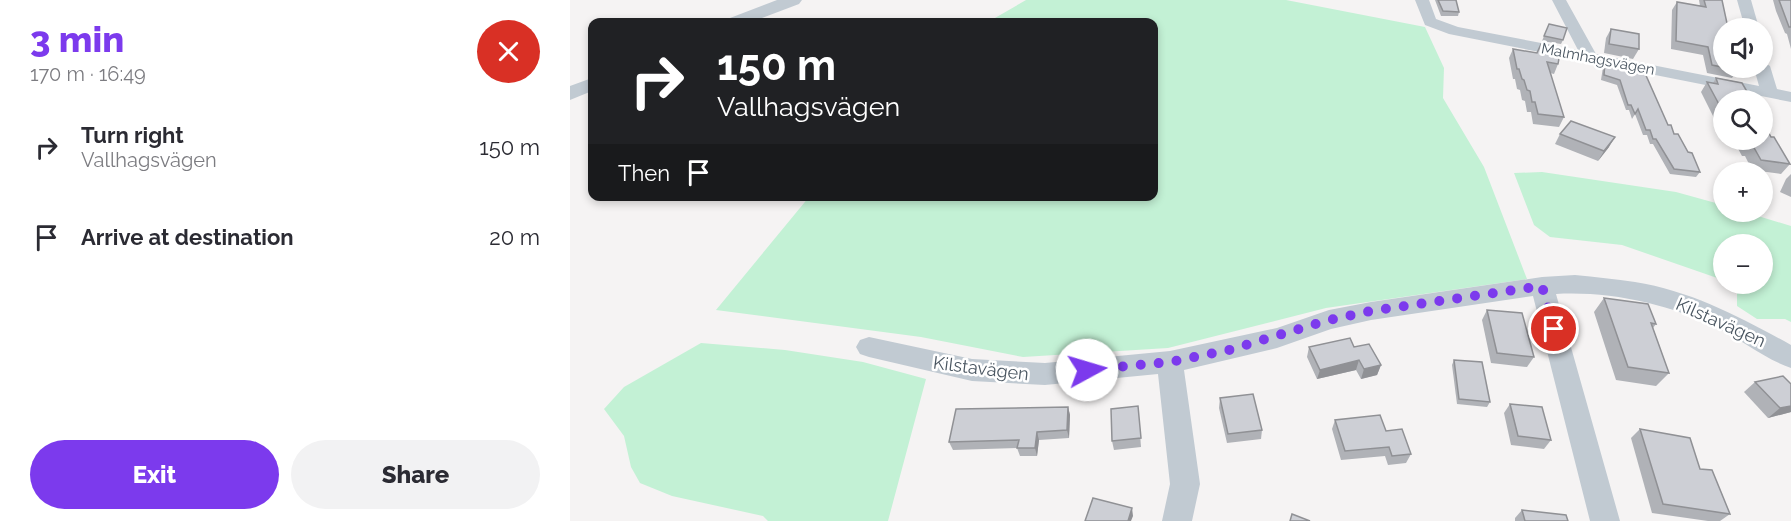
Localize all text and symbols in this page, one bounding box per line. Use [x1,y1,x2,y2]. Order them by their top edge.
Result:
text: 3 min [30,18,124,60]
map controls [1713,18,1773,294]
button: sound [1713,18,1773,78]
button: close [477,20,540,83]
street label: Malmhagsvägen [1540,39,1656,79]
text: 150 m [717,41,836,90]
icon: right [618,42,696,120]
text: 170 m · 16:49 [30,62,146,86]
button: search [1713,90,1773,150]
text: Vallhagsvägen [717,91,900,122]
text: Turn right [81,122,184,148]
icon: right [30,131,63,164]
text: 150 m [479,134,540,160]
text: Vallhagsvägen [81,148,217,172]
icon: arrive [682,156,715,189]
text: Then [618,160,670,186]
button: + [1713,162,1773,222]
icon: arrive [30,221,63,254]
text: Arrive at destination [81,224,294,250]
text: 20 m [489,224,540,250]
button: − [1713,234,1773,294]
street label: Kilstavägen [1673,293,1769,351]
pin [1528,303,1579,354]
icon: arrive [1537,312,1570,345]
position arrow [1055,338,1119,402]
street label: Kilstavägen [932,352,1030,384]
button: Exit [30,440,279,509]
button: Share [291,440,540,509]

